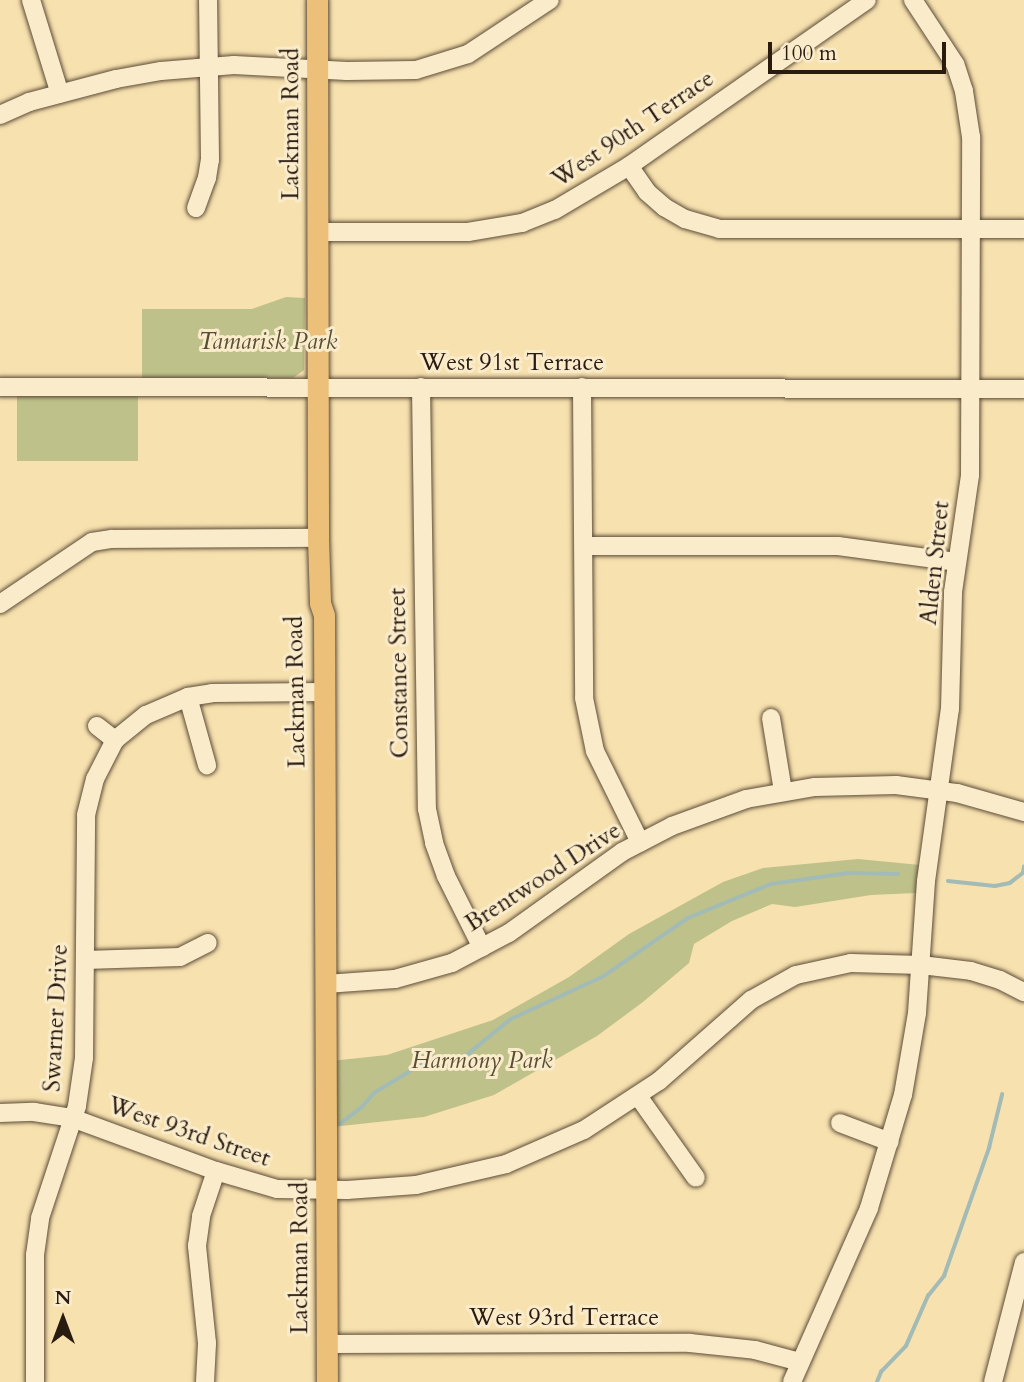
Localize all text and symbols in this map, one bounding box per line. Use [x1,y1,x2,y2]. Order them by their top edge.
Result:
scale bar [772,28,950,72]
text: 100 m [781,39,837,68]
street label: Lackman Road [277,48,305,200]
street label: West 90th Terrace [546,64,720,194]
park label: Tamarisk Park [199,328,337,356]
street label: West 91st Terrace [420,349,604,377]
street label: Alden Street [914,499,956,627]
street label: Constance Street [383,587,415,759]
street label: Lackman Road [280,616,312,768]
street label: Brentwood Drive [460,816,626,938]
street label: Swarner Drive [38,943,74,1093]
park label: Harmony Park [411,1047,553,1075]
street label: West 93rd Street [104,1091,274,1173]
street label: Lackman Road [286,1182,314,1334]
north arrow [28,1284,98,1354]
text: N [55,1285,71,1311]
street label: West 93rd Terrace [469,1304,659,1332]

